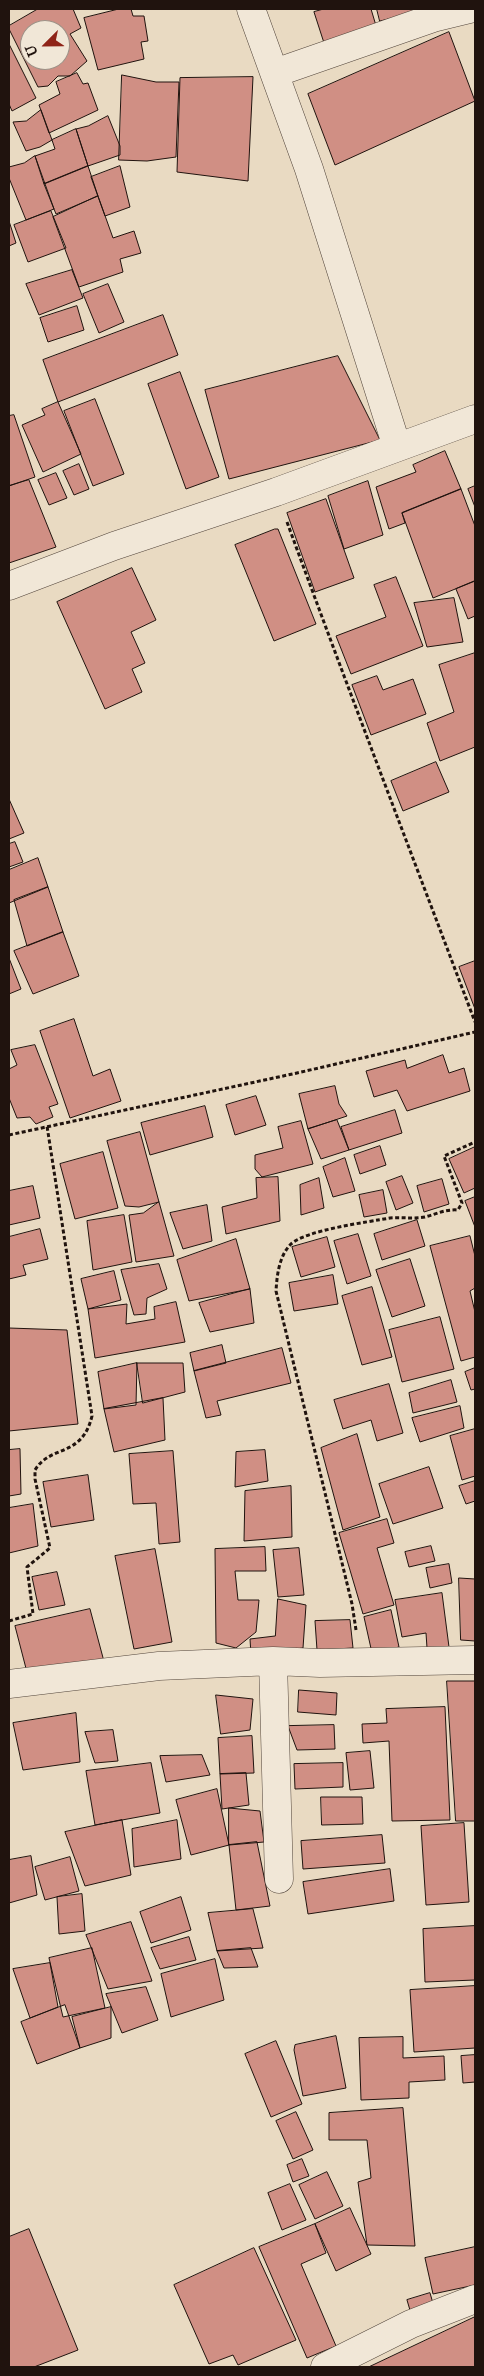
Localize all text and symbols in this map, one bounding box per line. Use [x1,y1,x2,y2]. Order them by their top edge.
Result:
north arrow [20,20,70,70]
text: U [22,42,42,59]

